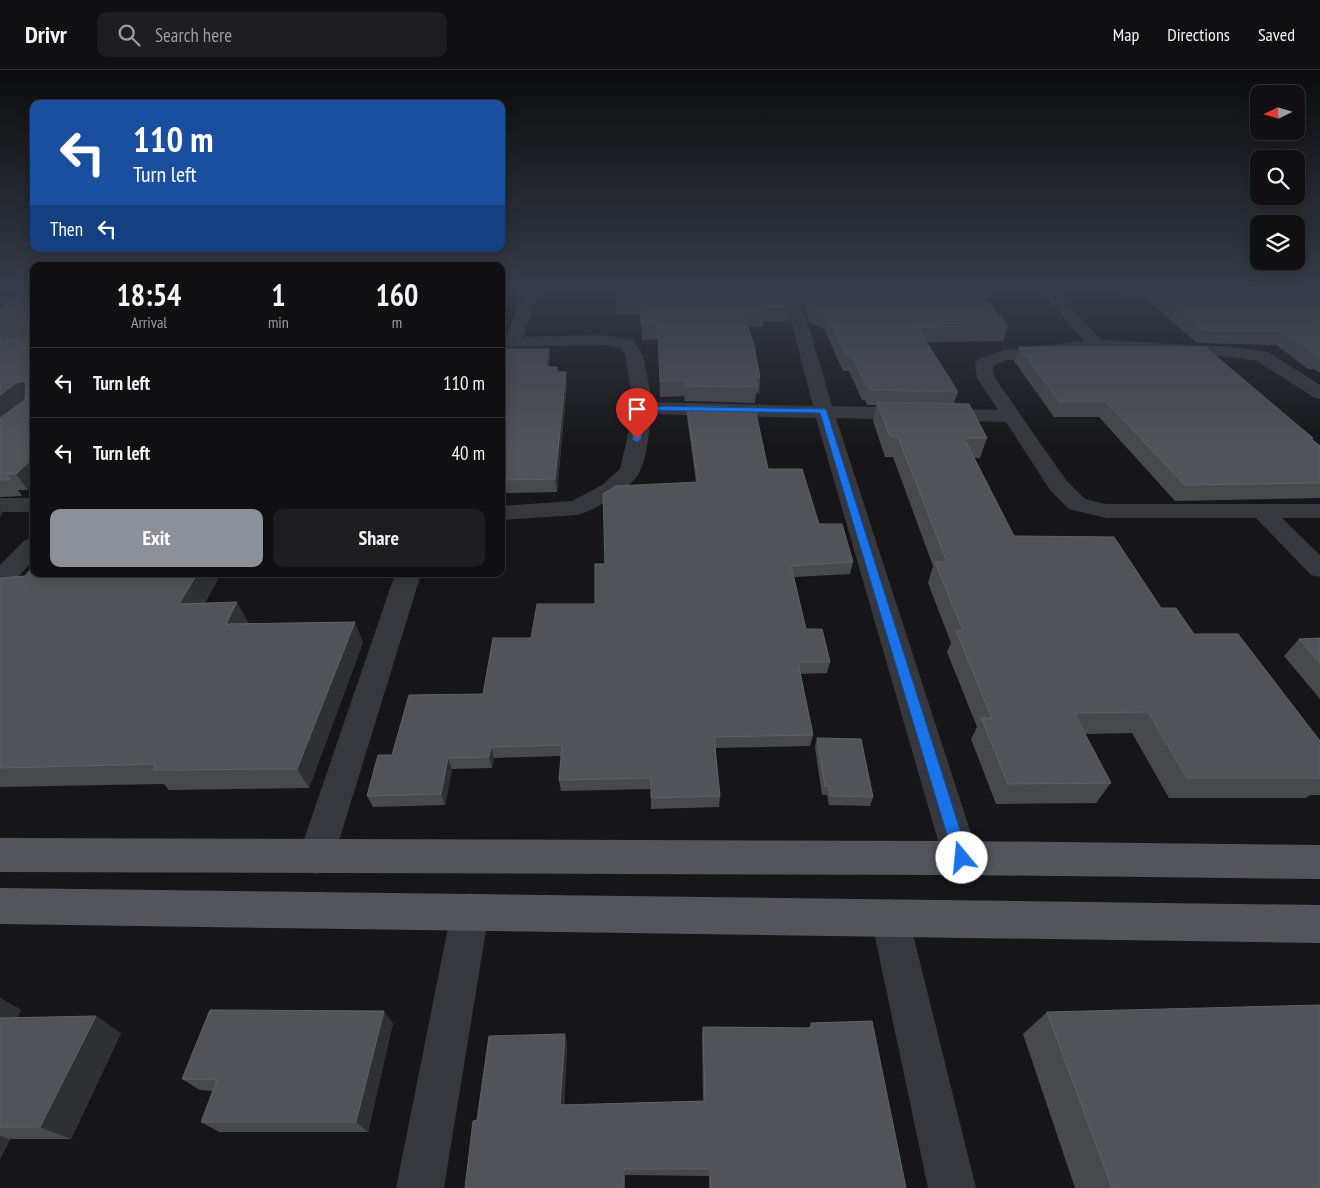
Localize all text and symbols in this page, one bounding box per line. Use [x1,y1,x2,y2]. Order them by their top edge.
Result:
search box [97,12,447,57]
text: Drivr [25,19,67,50]
icon: search [115,21,143,49]
text: Search here [155,23,232,47]
text: Map [1113,23,1139,46]
text: Directions [1167,23,1230,46]
text: Saved [1258,23,1295,46]
north arrow [1250,85,1305,140]
map controls [1250,85,1305,270]
text: 110 m [133,116,214,162]
icon: left [50,120,115,185]
button: search [1250,150,1305,205]
text: Turn left [133,160,197,188]
icon: left [93,215,121,243]
button: layers [1250,215,1305,270]
text: Then [50,217,83,241]
text: 18:54 [117,275,181,314]
text: 1 [271,275,286,314]
text: 160 [375,275,418,314]
text: Arrival [131,312,167,332]
text: min [268,312,289,332]
text: m [392,312,402,332]
icon: left [50,369,78,397]
text: Turn left [93,371,150,395]
text: 110 m [443,371,485,395]
pin [616,388,658,439]
icon: arrive [623,395,651,423]
icon: left [50,439,78,467]
text: Turn left [93,441,150,465]
text: 40 m [452,441,485,465]
button: Exit [50,509,263,567]
button: Share [273,509,485,567]
position arrow [935,831,987,883]

